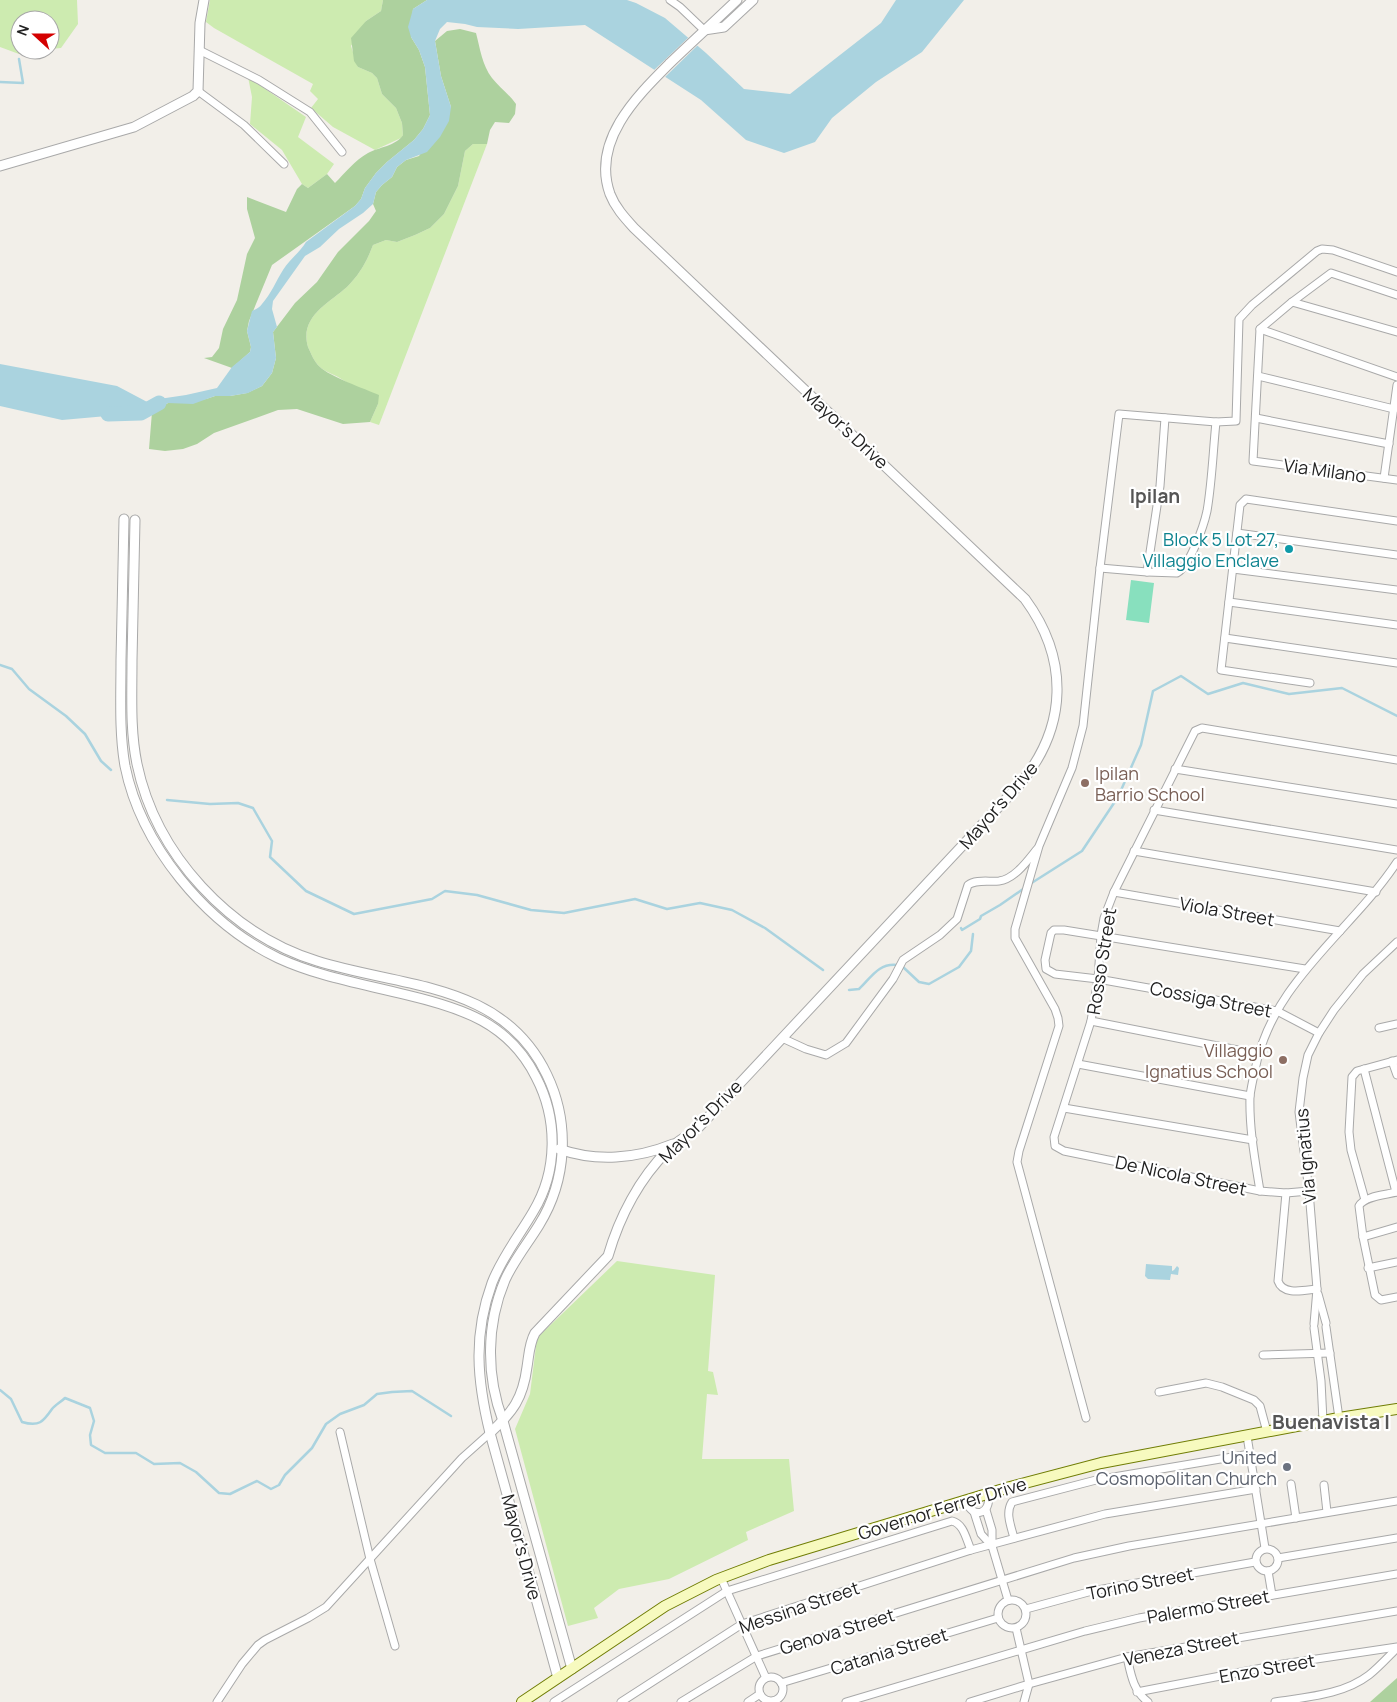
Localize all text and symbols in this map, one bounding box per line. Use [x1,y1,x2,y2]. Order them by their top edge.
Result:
north arrow [10,10,60,60]
text: N [12,22,33,38]
street label: Mayor's Drive [798,382,894,474]
street label: Via Milano [1282,452,1368,488]
district label: Ipilan [1130,483,1180,509]
place label: Block 5 Lot 27, Villaggio Enclave [1142,527,1279,572]
marker: Block 5 Lot 27, Villaggio Enclave [1283,543,1295,555]
street label: Mayor's Drive [953,756,1043,854]
place label: Ipilan Barrio School [1095,761,1205,806]
marker: Ipilan Barrio School [1079,777,1091,789]
street label: Viola Street [1178,891,1276,931]
street label: Rosso Street [1081,906,1121,1016]
street label: Cossiga Street [1148,975,1274,1023]
place label: Villaggio Ignatius School [1145,1038,1273,1083]
marker: Villaggio Ignatius School [1277,1054,1289,1066]
street label: Mayor's Drive [653,1074,747,1168]
street label: Via Ignatius [1289,1107,1321,1205]
street label: De Nicola Street [1113,1149,1249,1201]
district label: Buenavista I [1272,1408,1390,1435]
place label: United Cosmopolitan Church [1096,1445,1277,1490]
marker: United Cosmopolitan Church [1281,1461,1293,1473]
street label: Governor Ferrer Drive [855,1471,1029,1545]
street label: Mayor's Drive [496,1491,548,1603]
street label: Torino Street [1085,1561,1195,1605]
street label: Messina Street [736,1575,862,1639]
street label: Palermo Street [1145,1583,1271,1629]
street label: Genova Street [777,1602,897,1660]
street label: Catania Street [827,1622,951,1680]
street label: Veneza Street [1121,1625,1241,1671]
street label: Enzo Street [1217,1648,1317,1688]

